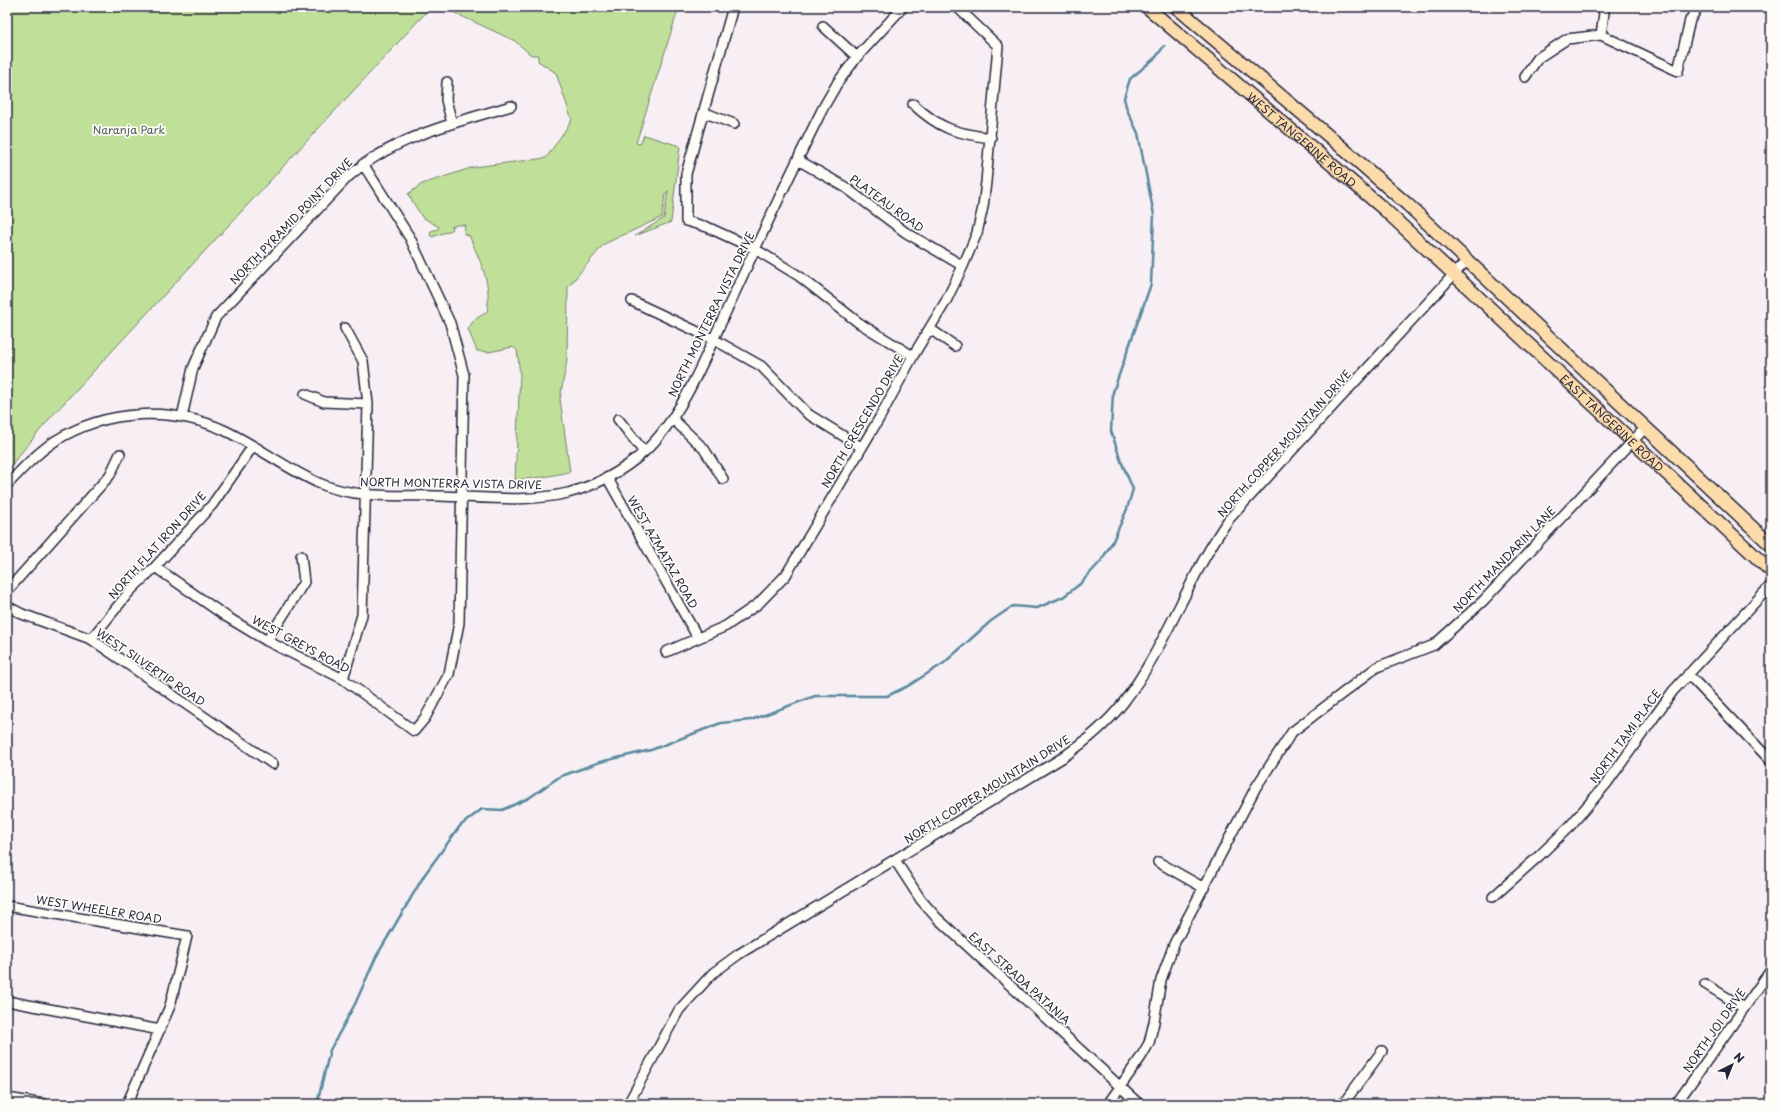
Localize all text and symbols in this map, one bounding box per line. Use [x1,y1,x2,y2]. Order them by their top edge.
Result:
street label: WEST TANGERINE ROAD [1244,88,1361,191]
park label: Naranja Park [93,121,165,138]
street label: NORTH PYRAMID POINT DRIVE [226,154,356,288]
street label: PLATEAU ROAD [846,170,928,236]
street label: NORTH MONTERRA VISTA DRIVE [664,228,759,399]
street label: NORTH CRESCENDO DRIVE [817,351,907,491]
street label: NORTH COPPER MOUNTAIN DRIVE [1213,366,1355,520]
street label: EAST TANGERINE ROAD [1557,370,1668,475]
street label: NORTH MONTERRA VISTA DRIVE [360,473,542,493]
street label: NORTH FLAT IRON DRIVE [104,487,210,602]
street label: WEST AZMATAZ ROAD [624,492,702,612]
street label: NORTH MANDARIN LANE [1449,502,1559,616]
street label: WEST GREYS ROAD [249,611,353,677]
street label: WEST SILVERTIP ROAD [93,624,209,710]
street label: NORTH TAMI PLACE [1585,686,1665,786]
street label: NORTH COPPER MOUNTAIN DRIVE [901,731,1073,847]
street label: WEST WHEELER ROAD [35,891,163,927]
street label: EAST STRADA PATANIA [965,928,1075,1028]
street label: NORTH JOI DRIVE [1680,985,1748,1075]
north arrow [1712,1045,1752,1085]

